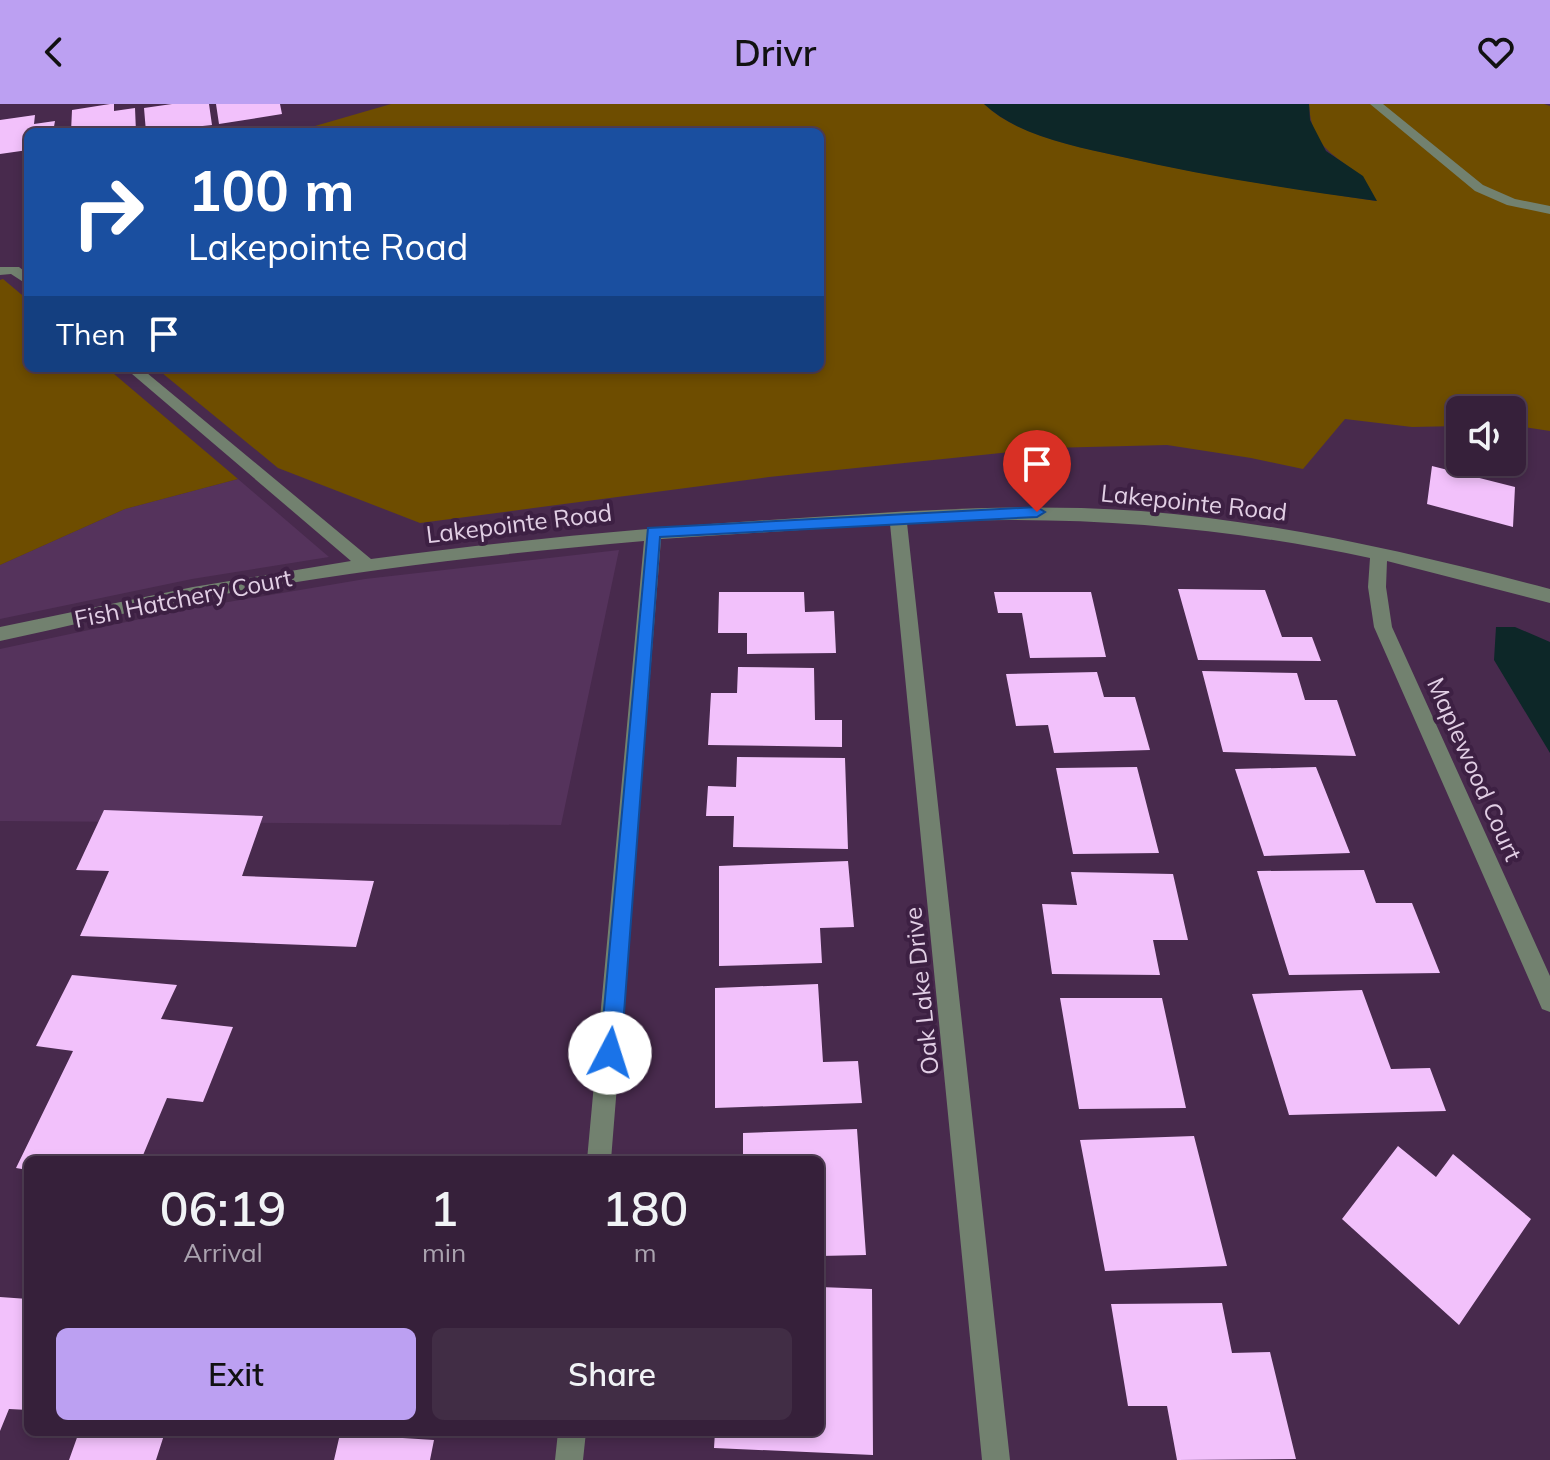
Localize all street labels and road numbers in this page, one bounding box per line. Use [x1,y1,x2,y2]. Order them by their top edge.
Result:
street label: Lakepointe Road [1099,477,1289,527]
street label: Lakepointe Road [424,497,614,549]
street label: Fish Hatchery Court [72,562,294,634]
street label: Maplewood Court [1421,673,1529,865]
street label: Oak Lake Drive [897,906,945,1076]

